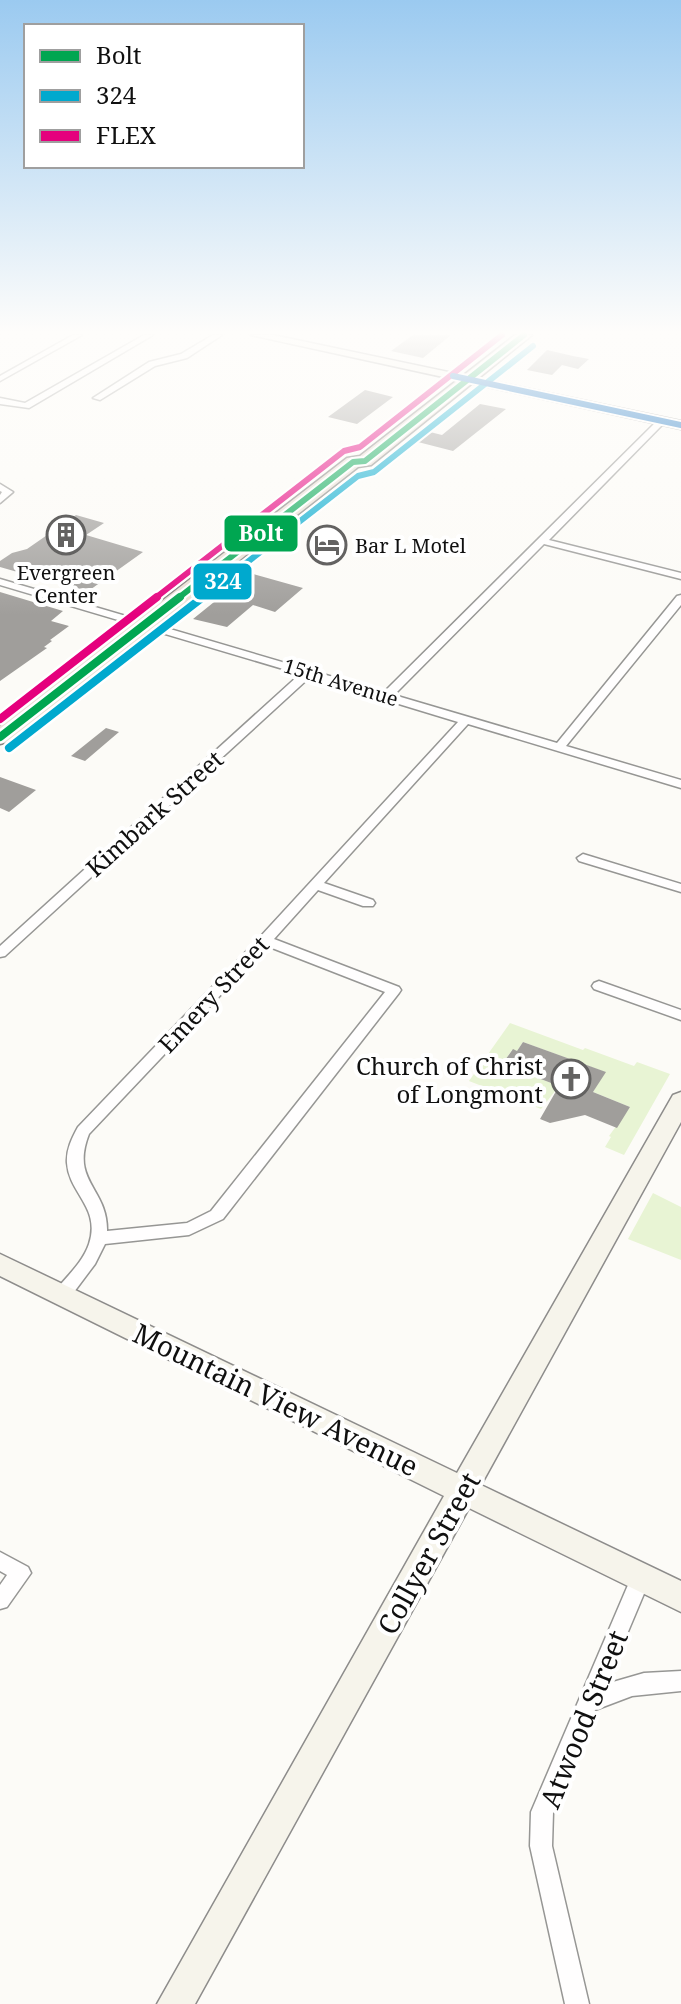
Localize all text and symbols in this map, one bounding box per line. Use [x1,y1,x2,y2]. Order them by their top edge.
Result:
legend [24,24,304,168]
text: Bolt [96,38,141,71]
text: 324 [96,78,137,111]
text: FLEX [96,118,156,151]
building icon: Evergreen Center [45,514,87,556]
line badge: Bolt [223,514,299,553]
text: Bolt [239,517,284,547]
hotel icon: Bar L Motel [306,524,348,566]
place label: Bar L Motel [355,532,466,559]
place label: Evergreen Center [17,559,115,609]
line badge: 324 [192,562,253,601]
text: 324 [204,565,242,595]
street label: 15th Avenue [280,652,402,712]
street label: Kimbark Street [78,743,230,883]
street label: Emery Street [150,928,276,1060]
place label: Church of Christ of Longmont [356,1049,543,1110]
church icon: Church of Christ of Longmont [550,1058,592,1100]
street label: Mountain View Avenue [127,1313,425,1485]
street label: Collyer Street [368,1465,488,1641]
street label: Atwood Street [530,1624,636,1814]

